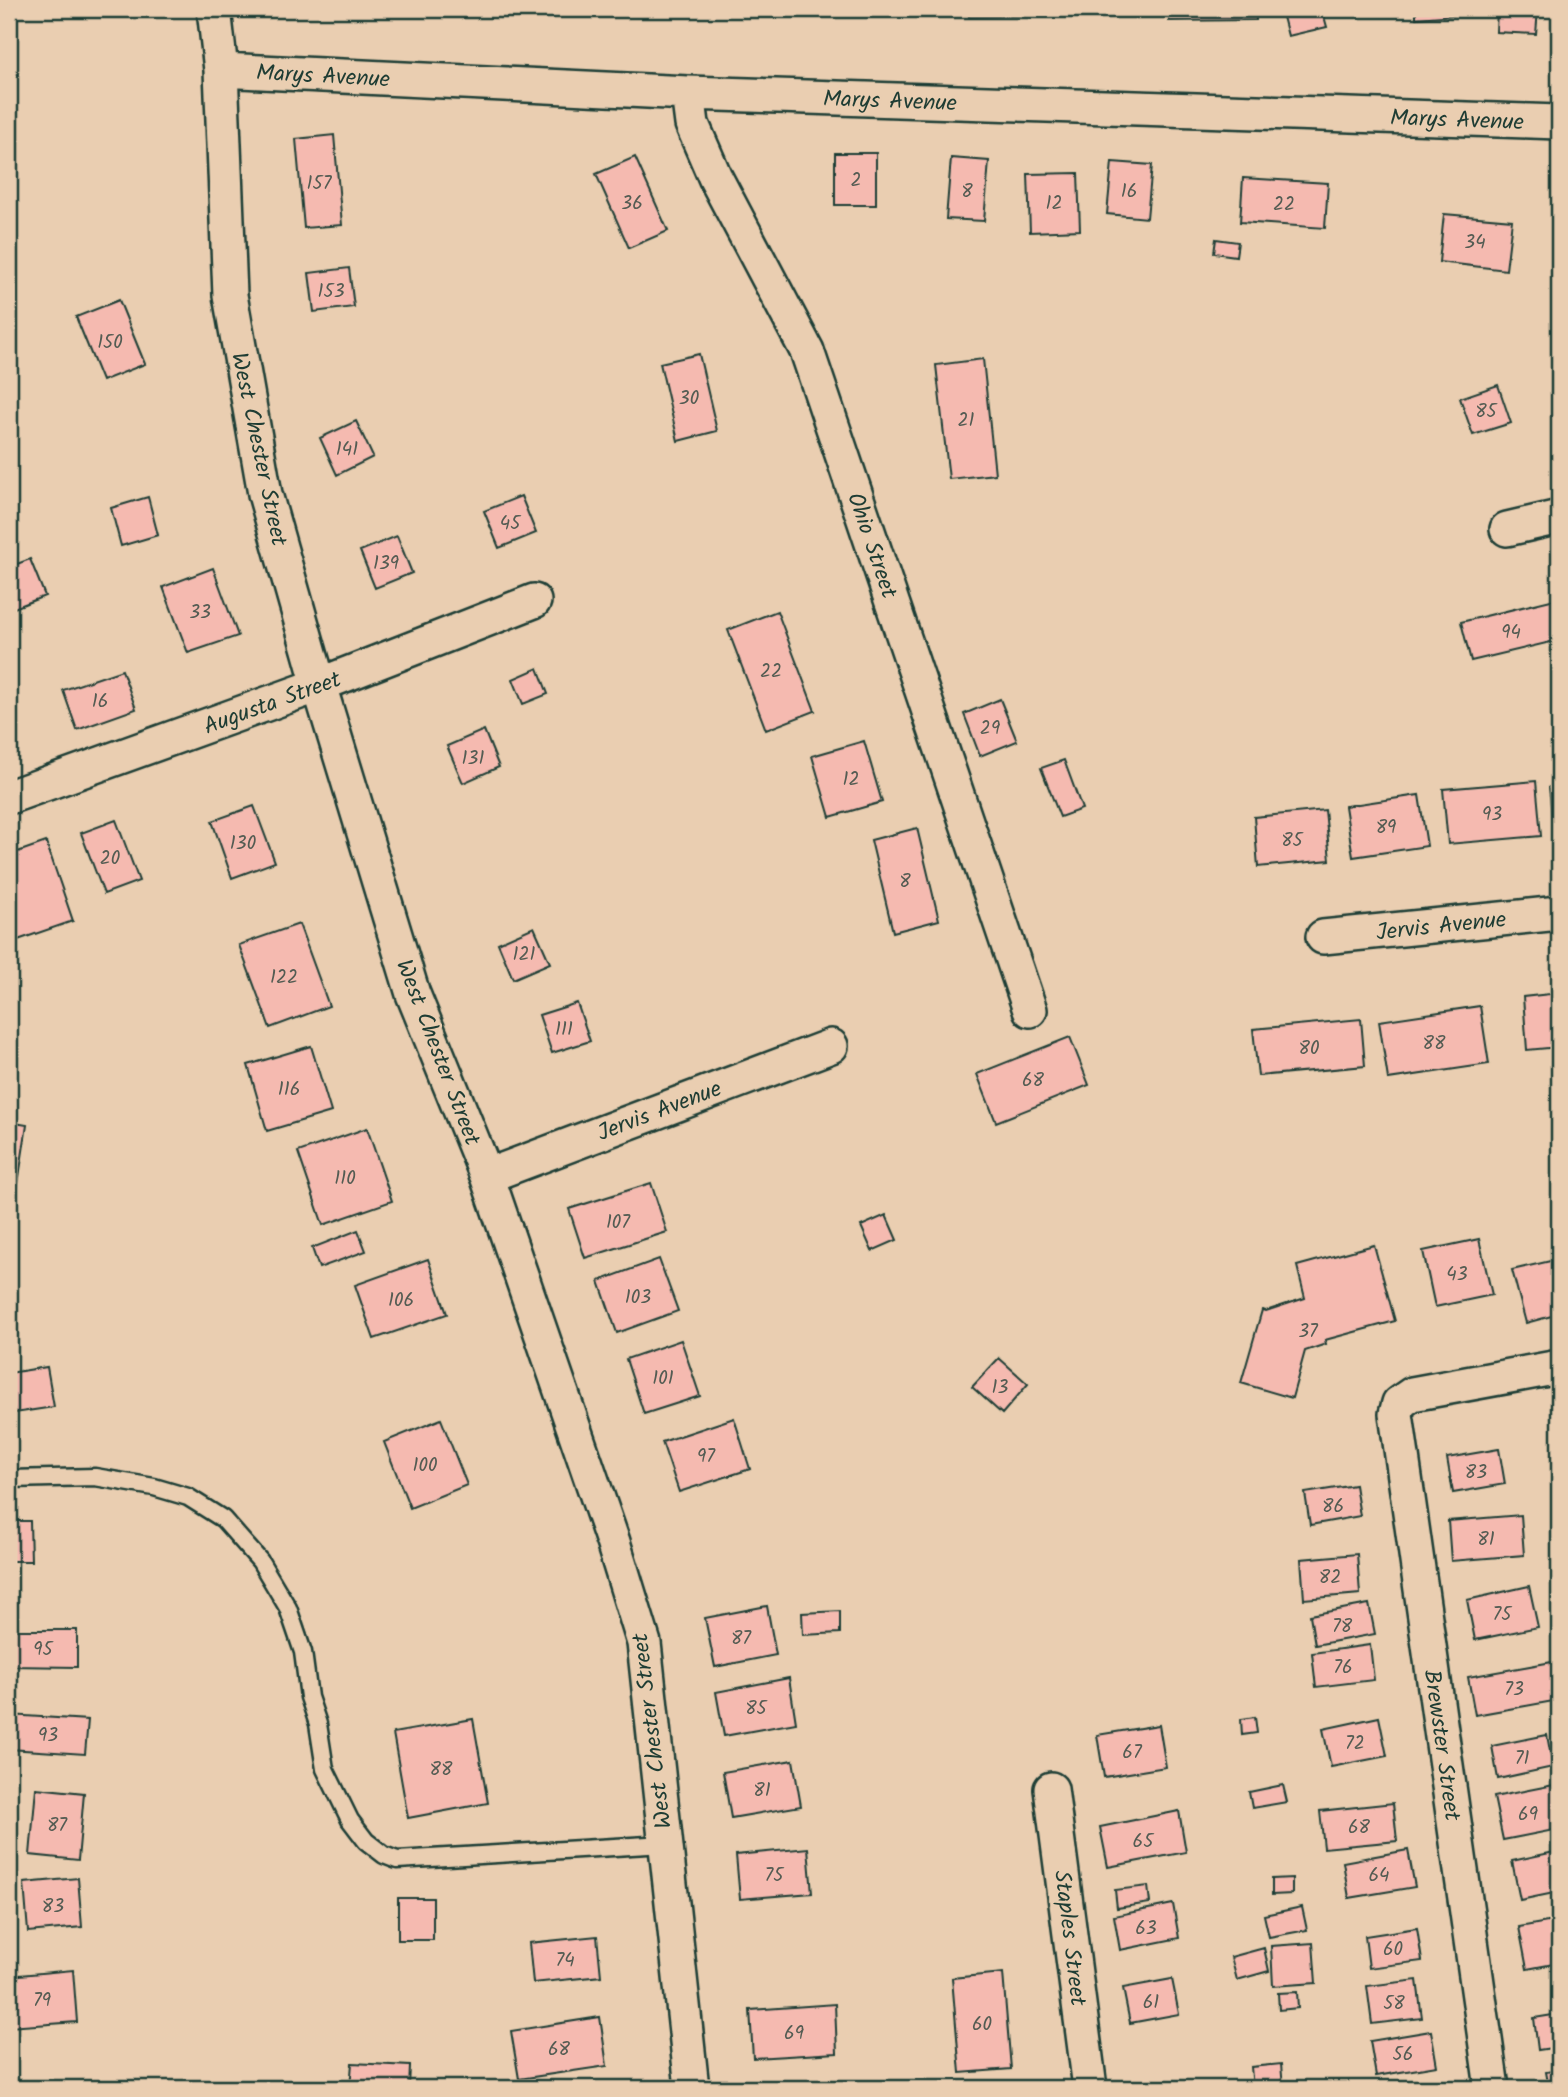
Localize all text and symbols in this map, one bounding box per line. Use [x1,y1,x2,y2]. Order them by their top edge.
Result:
street label: Marys Avenue [255,56,391,98]
street label: Marys Avenue [822,82,958,122]
street label: Marys Avenue [1389,101,1525,141]
house number: 2 [850,166,862,196]
house number: 157 [307,169,333,199]
house number: 8 [961,177,973,207]
house number: 16 [1121,177,1137,207]
house number: 36 [621,189,643,219]
house number: 12 [1045,189,1063,219]
house number: 22 [1273,190,1295,220]
house number: 34 [1464,228,1486,258]
house number: 153 [317,277,345,307]
house number: 150 [97,328,123,358]
street label: West Chester Street [220,349,296,551]
house number: 30 [679,384,699,414]
house number: 85 [1475,397,1499,427]
house number: 21 [957,406,975,436]
house number: 141 [336,435,358,465]
street label: Ohio Street [836,488,906,604]
house number: 45 [500,509,522,539]
house number: 139 [373,549,399,579]
house number: 33 [189,598,211,628]
house number: 94 [1501,618,1521,648]
house number: 22 [760,657,782,687]
street label: Augusta Street [199,662,348,745]
house number: 16 [92,687,108,717]
house number: 29 [980,714,1000,744]
house number: 131 [462,744,484,774]
house number: 12 [842,765,860,795]
house number: 93 [1482,800,1502,830]
house number: 89 [1376,813,1396,843]
house number: 85 [1281,826,1305,856]
house number: 130 [230,829,256,859]
house number: 20 [100,844,120,874]
house number: 8 [899,867,911,897]
street label: Jervis Avenue [1374,902,1508,952]
house number: 121 [513,940,536,970]
street label: West Chester Street [385,954,490,1152]
house number: 122 [270,963,298,993]
house number: 111 [555,1015,573,1045]
house number: 88 [1423,1029,1446,1059]
house number: 80 [1299,1034,1319,1064]
house number: 68 [1022,1066,1045,1096]
street label: Jervis Avenue [592,1072,727,1152]
house number: 116 [278,1075,300,1105]
house number: 110 [334,1164,356,1194]
house number: 107 [606,1208,631,1238]
house number: 43 [1446,1260,1468,1290]
house number: 103 [625,1283,651,1313]
house number: 106 [388,1286,414,1316]
house number: 37 [1298,1317,1319,1347]
house number: 101 [652,1364,674,1394]
house number: 13 [992,1373,1009,1403]
house number: 97 [697,1442,716,1472]
house number: 100 [413,1451,437,1481]
house number: 83 [1465,1458,1487,1488]
house number: 86 [1322,1492,1344,1522]
house number: 81 [1477,1525,1495,1555]
house number: 82 [1319,1563,1341,1593]
house number: 75 [1493,1600,1513,1630]
house number: 78 [1332,1612,1353,1642]
house number: 87 [731,1624,752,1654]
street label: West Chester Street [623,1630,683,1831]
house number: 95 [33,1635,55,1665]
house number: 76 [1333,1653,1353,1683]
street label: Brewster Street [1413,1667,1470,1824]
house number: 73 [1504,1675,1524,1705]
house number: 85 [745,1694,769,1724]
house number: 93 [38,1721,58,1751]
house number: 72 [1345,1729,1365,1759]
house number: 67 [1122,1738,1143,1768]
house number: 71 [1515,1744,1529,1774]
house number: 88 [430,1755,453,1785]
house number: 81 [753,1776,771,1806]
house number: 69 [1518,1800,1538,1830]
house number: 87 [47,1811,68,1841]
house number: 68 [1348,1813,1371,1843]
house number: 65 [1133,1827,1155,1857]
house number: 75 [765,1861,785,1891]
house number: 64 [1368,1861,1390,1891]
street label: Staples Street [1043,1868,1095,2009]
house number: 83 [42,1892,64,1922]
house number: 63 [1135,1914,1157,1944]
house number: 60 [1383,1935,1403,1965]
house number: 74 [555,1946,575,1976]
house number: 79 [33,1986,51,2016]
house number: 61 [1143,1988,1159,2018]
house number: 58 [1383,1989,1405,2019]
house number: 60 [972,2010,992,2040]
house number: 69 [784,2019,804,2049]
house number: 68 [548,2035,571,2065]
house number: 56 [1393,2040,1413,2070]

